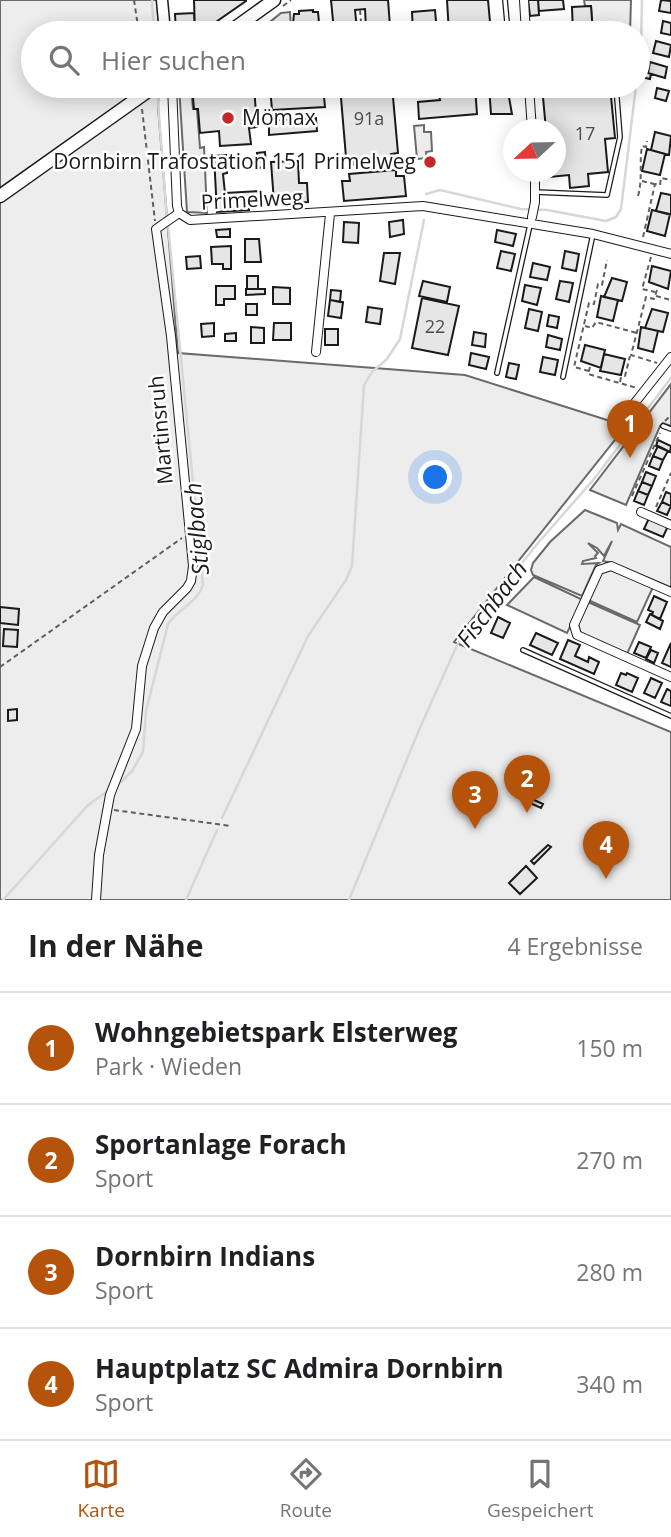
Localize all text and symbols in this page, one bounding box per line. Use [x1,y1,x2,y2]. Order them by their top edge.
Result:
search box [21,21,650,98]
icon: search [45,41,83,79]
text: Hier suchen [101,42,246,78]
place label: Mömax [242,103,316,131]
house number: 91a [354,106,384,130]
marker: Mömax [220,110,236,126]
north arrow [503,119,566,182]
house number: 17 [575,121,595,145]
place label: Dornbirn Trafostation 151 Primelweg [53,147,416,175]
marker: Dornbirn Trafostation 151 Primelweg [422,154,438,170]
street label: Primelweg [200,182,304,216]
house number: 22 [425,314,445,338]
street label: Martinsruh [141,374,179,486]
pin: 1 [607,400,653,458]
your location [418,460,452,494]
water label: Stiglbach [176,482,216,577]
water label: Fischbach [448,554,534,653]
pin: 2 [504,755,550,813]
pin: 3 [452,771,498,829]
pin: 4 [583,821,629,879]
text: In der Nähe [28,925,204,966]
text: 4 Ergebnisse [507,930,643,962]
text: Wohngebietspark Elsterweg [95,1014,457,1050]
text: 1 [44,1032,58,1064]
text: 150 m [576,1032,643,1064]
text: Park · Wieden [95,1050,242,1082]
text: Sportanlage Forach [95,1126,347,1162]
text: 2 [44,1144,58,1176]
text: 270 m [576,1144,643,1176]
text: Sport [95,1162,153,1194]
text: Dornbirn Indians [95,1238,315,1274]
text: 3 [44,1256,58,1288]
text: 280 m [576,1256,643,1288]
text: Sport [95,1274,153,1306]
text: Hauptplatz SC Admira Dornbirn [95,1350,504,1386]
text: 4 [44,1368,58,1400]
text: 340 m [576,1368,643,1400]
text: Sport [95,1386,153,1418]
tab: Karte [77,1455,125,1523]
tab: Route [280,1455,332,1523]
tab: Gespeichert [487,1455,594,1523]

